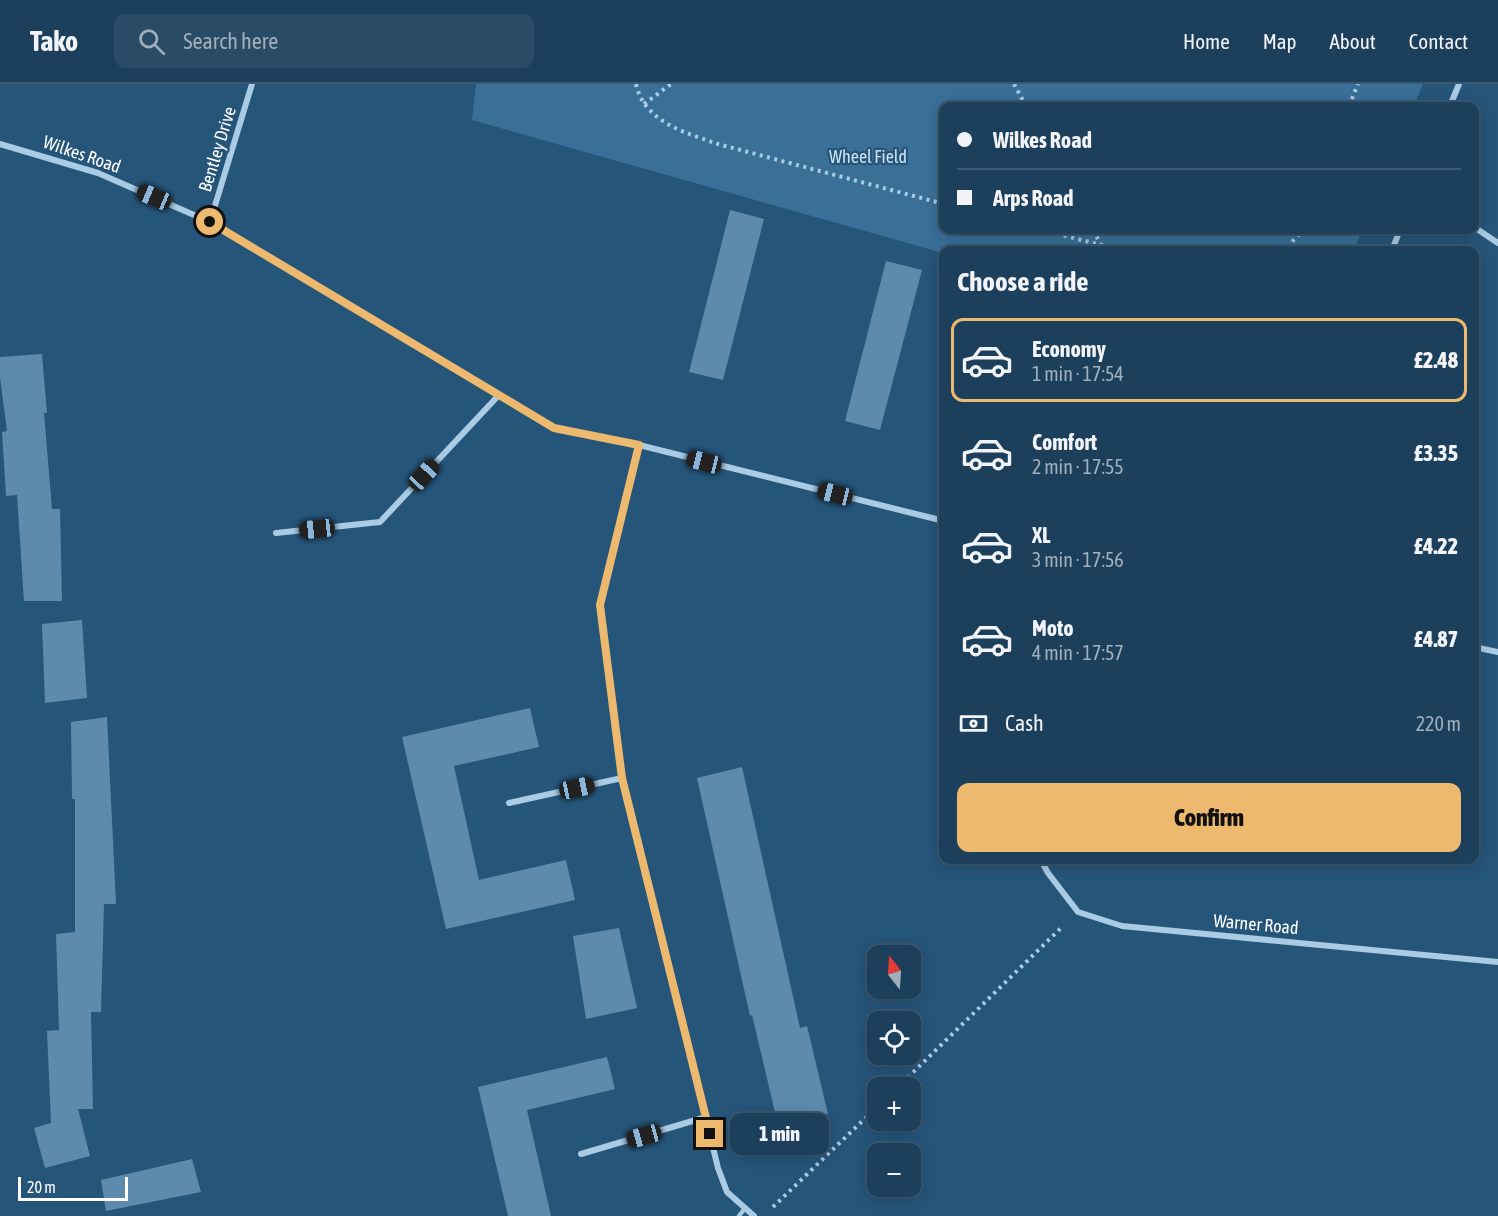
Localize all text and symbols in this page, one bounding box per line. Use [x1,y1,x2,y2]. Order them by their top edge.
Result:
search box [114,14,534,68]
text: Tako [30,25,78,57]
icon: search [135,25,168,58]
text: Search here [183,28,278,54]
text: Home [1183,29,1230,53]
text: Map [1263,29,1297,53]
text: About [1330,29,1376,53]
text: Contact [1409,29,1468,53]
street label: Bentley Drive [194,104,240,194]
text: Wilkes Road [993,127,1092,153]
street label: Wilkes Road [40,131,124,177]
park label: Wheel Field [829,146,907,167]
car [134,182,174,212]
text: Arps Road [993,185,1073,211]
route start [196,208,223,235]
text: Choose a ride [957,266,1089,297]
icon: car [960,333,1014,387]
text: Economy [1032,336,1106,362]
text: £2.48 [1414,347,1458,373]
text: 1 min · 17:54 [1032,362,1124,385]
icon: car [960,426,1014,480]
text: Comfort [1032,429,1097,455]
text: £3.35 [1414,440,1458,466]
car [684,449,724,475]
text: 2 min · 17:55 [1032,455,1124,478]
car [405,456,443,494]
car [815,481,855,507]
car [298,518,336,540]
icon: car [960,519,1014,573]
text: XL [1032,522,1050,548]
text: £4.22 [1414,533,1458,559]
text: 3 min · 17:56 [1032,548,1124,571]
icon: car [960,612,1014,666]
text: Moto [1032,615,1074,641]
text: £4.87 [1414,626,1458,652]
text: 4 min · 17:57 [1032,641,1124,664]
icon: cash [957,707,990,740]
text: Cash [1005,710,1044,736]
text: 220 m [1416,712,1461,735]
car [558,775,596,801]
button: Confirm [957,783,1461,852]
street label: Warner Road [1213,910,1299,938]
north arrow [867,945,921,999]
map controls [867,945,921,1197]
button: locate [867,1011,921,1065]
button: + [867,1077,921,1131]
callout: 1 min [731,1113,830,1155]
route end [696,1120,723,1147]
car [624,1122,664,1150]
text: 1 min [759,1122,800,1145]
button: − [867,1143,921,1197]
scale bar [18,1174,128,1202]
text: 20 m [27,1178,56,1196]

